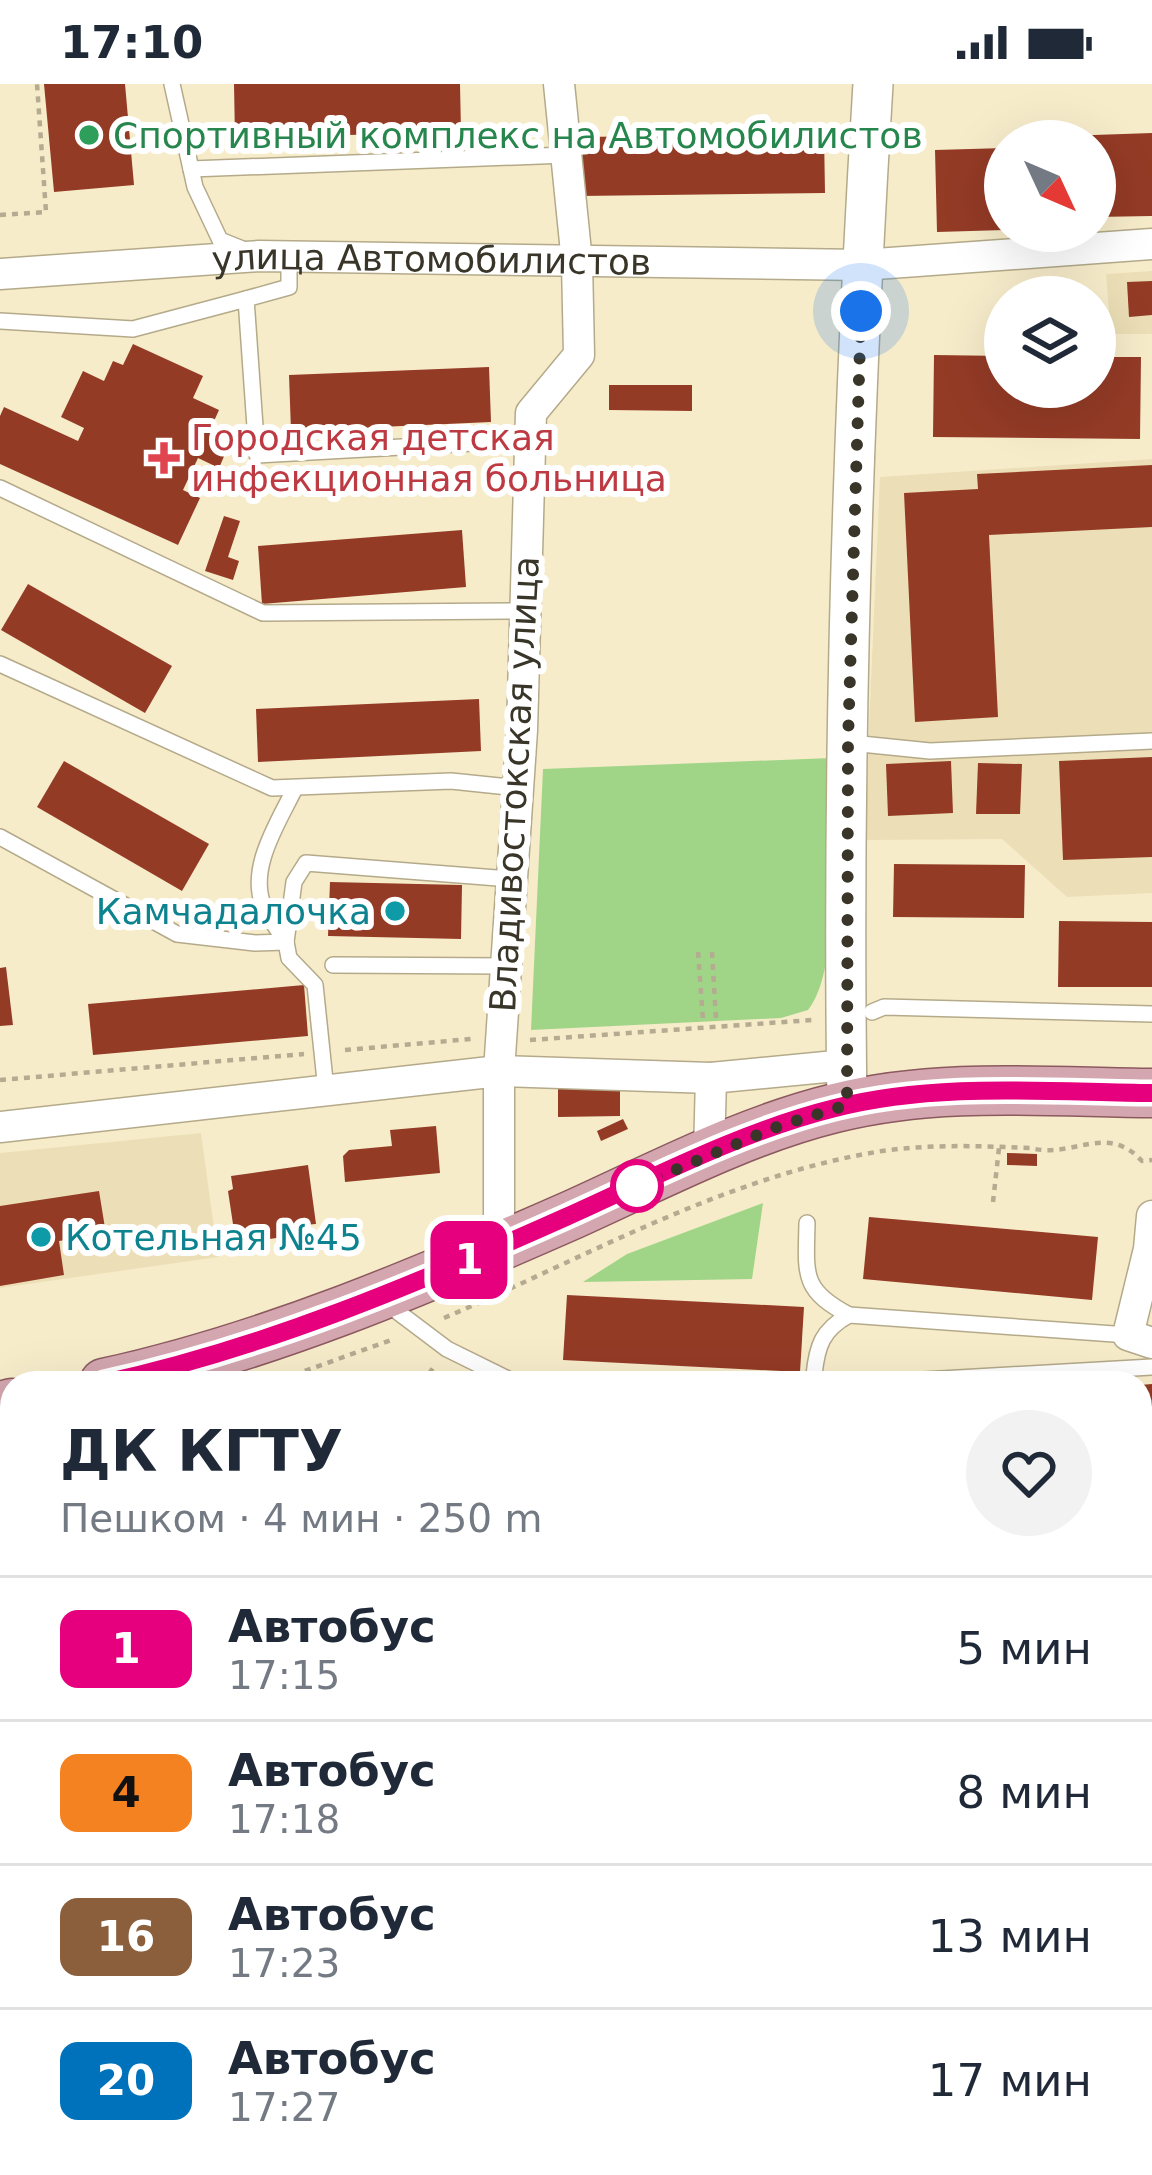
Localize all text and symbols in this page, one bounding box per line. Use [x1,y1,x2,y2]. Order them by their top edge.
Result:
text: 17:10 [60,16,203,69]
place label: Спортивный комплекс на Автомобилистов [113,115,923,156]
north arrow [984,120,1116,252]
map controls [984,120,1116,408]
marker: Спортивный комплекс на Автомобилистов [76,122,102,148]
street label: улица Автомобилистов [210,236,652,283]
button: layers [984,276,1116,408]
your location [831,281,891,341]
place label: Городская детская инфекционная больница [191,417,667,499]
marker: Городская детская инфекционная больница [148,442,180,474]
street label: Владивостокская улица [482,555,547,1013]
place label: Камчадалочка [96,891,371,932]
marker: Камчадалочка [382,898,408,924]
unlabelled marker [612,1161,662,1211]
place label: Котельная №45 [65,1217,362,1258]
line badge: 1 [430,1221,508,1299]
marker: Котельная №45 [28,1224,54,1250]
text: 1 [454,1235,484,1284]
button: heart [966,1410,1092,1536]
text: ДК КГТУ [60,1418,343,1484]
text: Пешком · 4 мин · 250 m [60,1496,543,1541]
text: Автобус [228,1600,436,1653]
text: 5 мин [956,1622,1092,1675]
text: 1 [111,1624,141,1673]
text: 17:15 [228,1653,340,1698]
text: Автобус [228,1744,436,1797]
text: 8 мин [956,1766,1092,1819]
text: 4 [111,1768,141,1817]
text: 17:18 [228,1797,340,1842]
text: Автобус [228,1888,436,1941]
text: 13 мин [928,1910,1092,1963]
text: 16 [97,1912,155,1961]
text: 17:23 [228,1941,340,1986]
text: Автобус [228,2032,436,2085]
text: 17 мин [928,2054,1092,2107]
text: 20 [97,2056,155,2105]
text: 17:27 [228,2085,340,2130]

